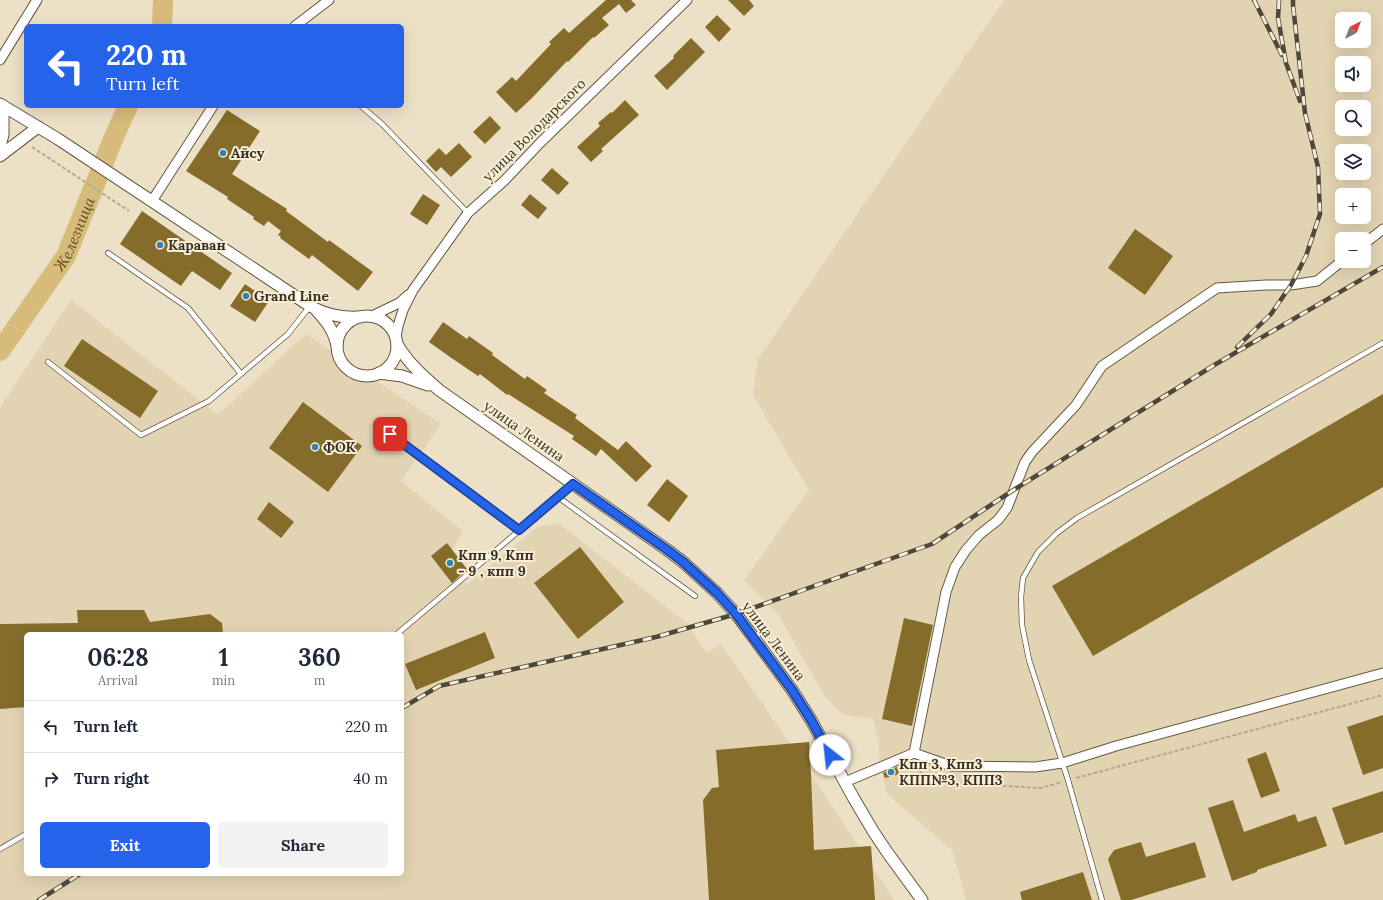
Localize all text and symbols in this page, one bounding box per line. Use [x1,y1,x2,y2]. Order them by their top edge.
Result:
north arrow [1335,12,1371,48]
map controls [1335,12,1371,268]
text: 220 m [106,37,187,73]
icon: left [40,40,92,92]
button: sound [1335,56,1371,92]
text: Turn left [106,72,179,95]
street label: улица Володарского [479,75,589,185]
button: search [1335,100,1371,136]
place label: Айсу [231,144,265,162]
button: layers [1335,144,1371,180]
marker: Айсу [218,148,228,158]
button: + [1335,188,1371,224]
water label: Железница [48,194,99,275]
button: − [1335,232,1371,268]
place label: Караван [168,236,226,254]
marker: Караван [155,240,165,250]
place label: Grand Line [254,287,329,305]
marker: Grand Line [241,291,251,301]
street label: улица Ленина [480,397,568,465]
pin [373,417,407,451]
icon: arrive [379,423,401,445]
place label: ФОК [323,438,356,456]
marker: ФОК [310,442,320,452]
place label: Кпп 9, Кпп - 9 , кпп 9 [458,546,534,580]
marker: Кпп 9, Кпп - 9 , кпп 9 [445,558,455,568]
street label: улица Ленина [738,598,810,684]
text: 06:28 [87,642,149,673]
text: 1 [219,642,228,673]
text: 360 [298,642,341,673]
text: Arrival [98,672,138,689]
text: min [212,672,235,689]
text: m [314,672,325,689]
icon: left [40,716,62,738]
text: Turn left [74,717,138,736]
text: 220 m [345,717,388,736]
position arrow [809,734,851,776]
place label: Кпп 3, Кпп3 КПП№3, КПП3 [899,755,1003,789]
marker: Кпп 3, Кпп3 КПП№3, КПП3 [886,767,896,777]
icon: right [40,768,62,790]
text: Turn right [74,769,150,788]
text: 40 m [353,769,388,788]
button: Exit [40,822,210,868]
button: Share [218,822,388,868]

